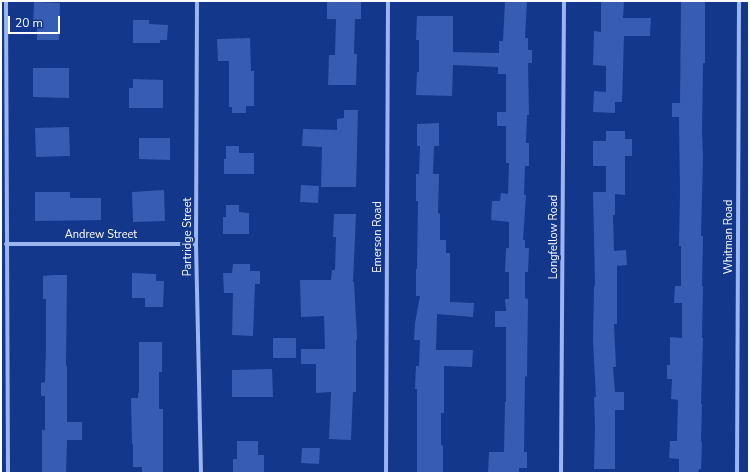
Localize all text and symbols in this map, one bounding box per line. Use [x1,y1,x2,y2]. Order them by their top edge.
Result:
scale bar [10,8,62,34]
text: 20 m [15,15,43,31]
street label: Longfellow Road [547,195,561,279]
street label: Partridge Street [181,198,195,276]
street label: Whitman Road [722,200,736,274]
street label: Emerson Road [371,201,385,273]
street label: Andrew Street [65,228,137,242]

